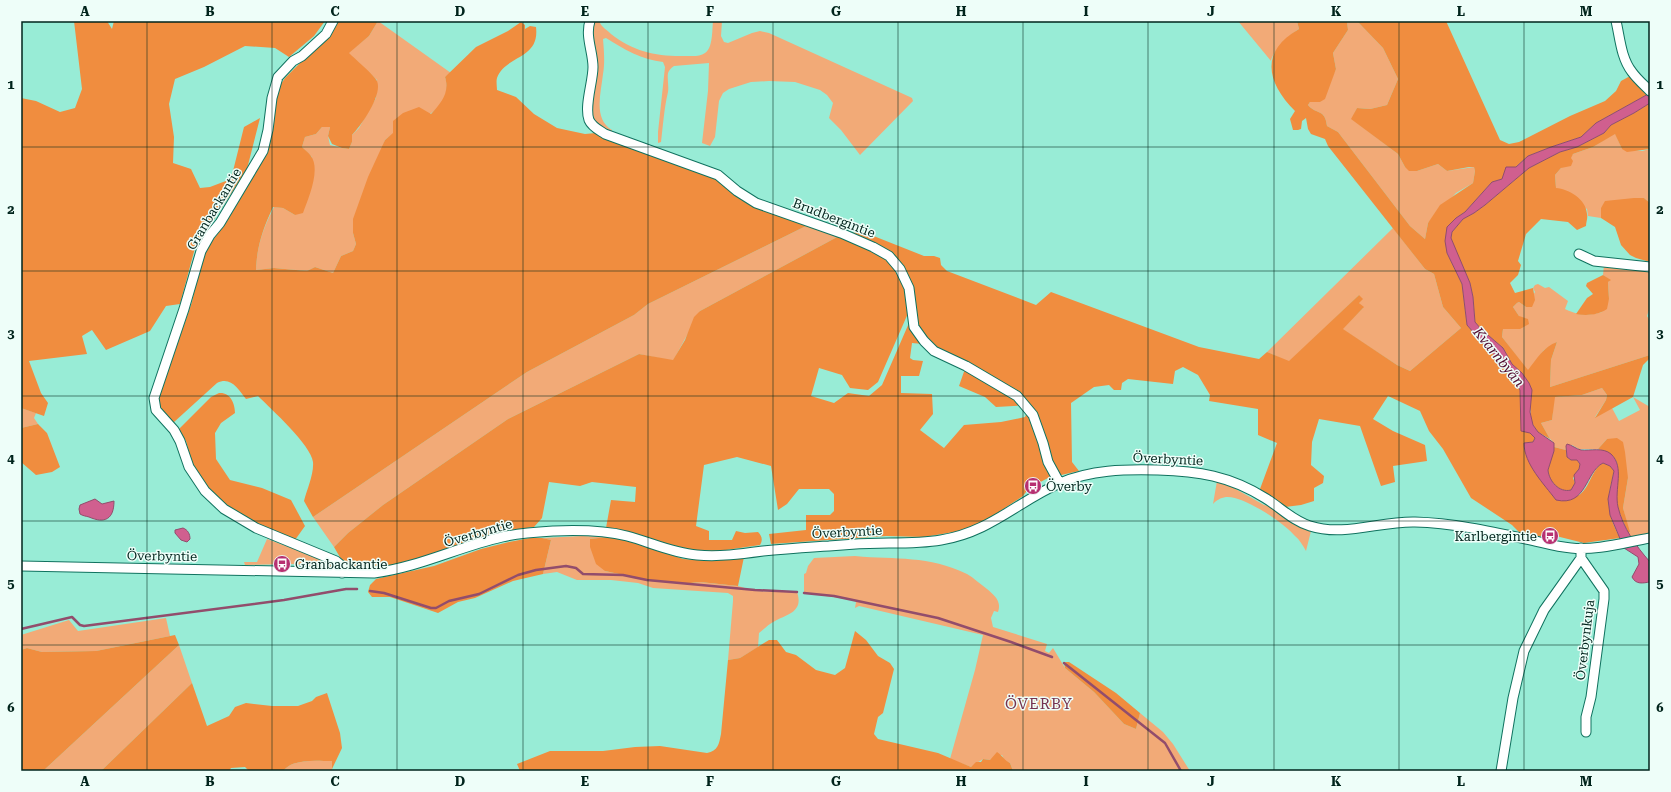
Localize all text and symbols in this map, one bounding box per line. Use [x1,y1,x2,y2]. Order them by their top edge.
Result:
text: A [80,4,90,19]
text: B [205,4,215,19]
text: C [330,4,340,19]
text: D [455,4,465,19]
text: E [581,4,589,19]
text: F [706,4,714,19]
text: G [831,4,841,19]
text: H [956,4,967,19]
text: I [1083,4,1089,19]
text: J [1207,4,1215,19]
text: K [1331,4,1342,19]
text: L [1457,4,1465,19]
text: M [1580,4,1593,19]
text: 1 [7,77,15,92]
text: 1 [1656,77,1664,92]
street label: Granbackantie [184,166,244,252]
street label: Brudbergintie [791,195,877,241]
text: 2 [7,202,15,217]
text: 2 [1656,202,1664,217]
water label: Kvarnbyån [1470,323,1528,390]
text: 3 [7,326,15,341]
text: 3 [1656,326,1664,341]
street label: Överbyntie [1132,449,1204,468]
text: 4 [7,451,15,466]
text: 4 [1656,451,1664,466]
bus stop icon: Överby [1023,476,1043,496]
place label: Överby [1046,478,1092,494]
street label: Överbyntie [442,515,514,550]
street label: Överbyntie [811,522,883,541]
bus stop icon: Karlbergintie [1540,526,1560,546]
place label: Karlbergintie [1455,529,1537,544]
street label: Överbyntie [127,547,197,564]
bus stop icon: Granbackantie [272,554,292,574]
place label: Granbackantie [295,557,387,572]
text: 5 [7,576,15,591]
text: 5 [1656,576,1664,591]
street label: Överbynkuja [1572,599,1597,681]
district label: ÖVERBY [1005,695,1073,713]
text: 6 [7,700,15,715]
text: 6 [1656,700,1664,715]
text: A [80,774,90,789]
text: B [205,774,215,789]
text: C [330,774,340,789]
text: D [455,774,465,789]
text: E [581,774,589,789]
text: F [706,774,714,789]
text: G [831,774,841,789]
text: H [956,774,967,789]
text: I [1083,774,1089,789]
text: J [1207,774,1215,789]
text: K [1331,774,1342,789]
text: L [1457,774,1465,789]
text: M [1580,774,1593,789]

